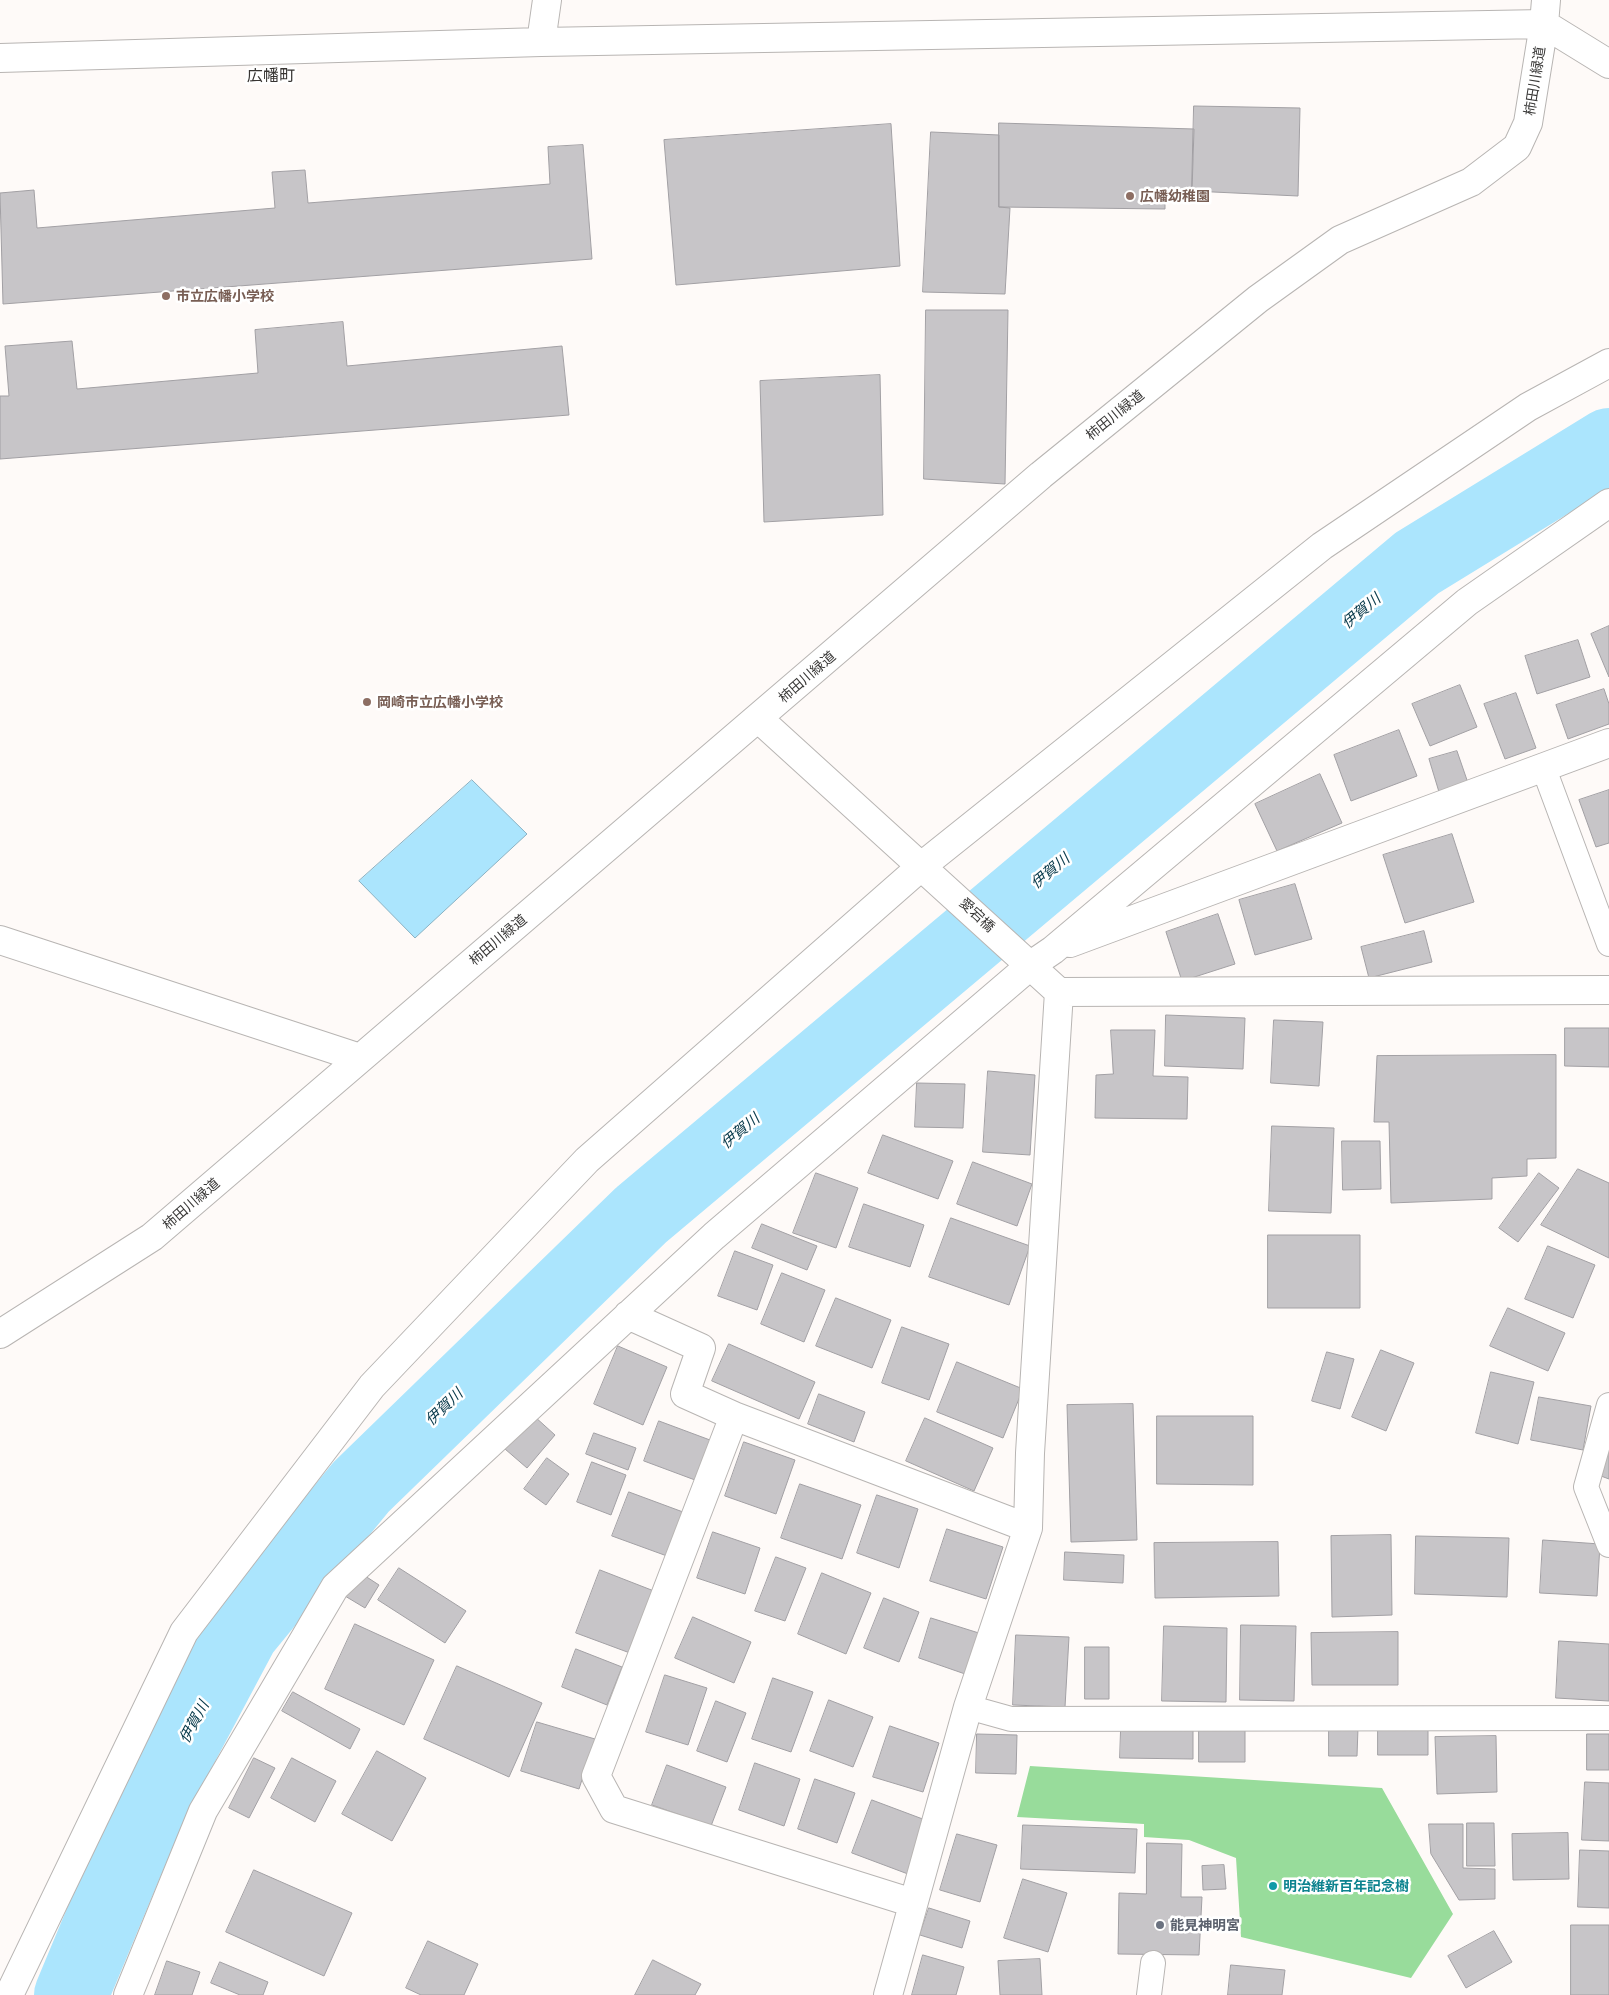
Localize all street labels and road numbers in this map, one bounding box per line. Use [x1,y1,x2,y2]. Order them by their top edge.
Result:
street label: 柿田川緑道 [1521,45,1549,117]
street label: 柿田川緑道 [1083,386,1147,444]
street label: 柿田川緑道 [775,648,839,706]
street label: 愛宕橋 [956,895,998,935]
street label: 柿田川緑道 [466,911,530,969]
street label: 柿田川緑道 [159,1175,223,1233]

